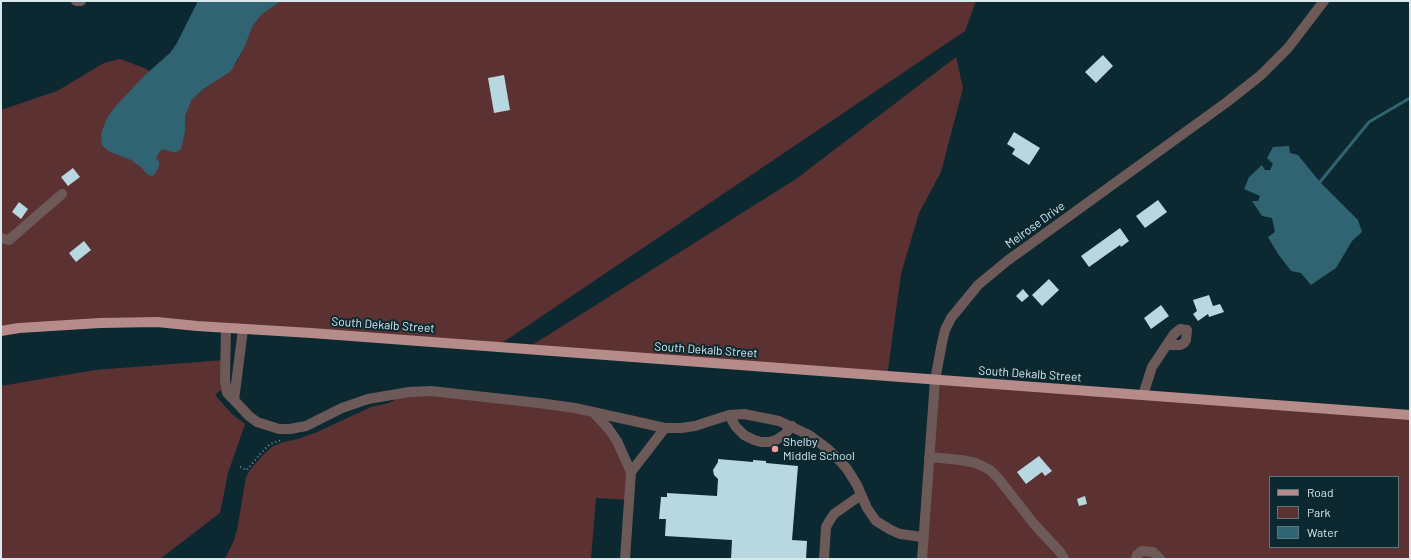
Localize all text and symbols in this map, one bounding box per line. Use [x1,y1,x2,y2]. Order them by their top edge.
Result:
street label: Melrose Drive [1002,199,1068,251]
street label: South Dekalb Street [331,314,435,336]
street label: South Dekalb Street [654,339,758,361]
street label: South Dekalb Street [978,363,1082,385]
place label: Shelby Middle School [783,435,855,463]
marker: Shelby Middle School [770,444,780,454]
legend [1269,476,1399,548]
text: Road [1307,485,1334,499]
text: Park [1307,505,1331,519]
text: Water [1307,525,1338,539]

